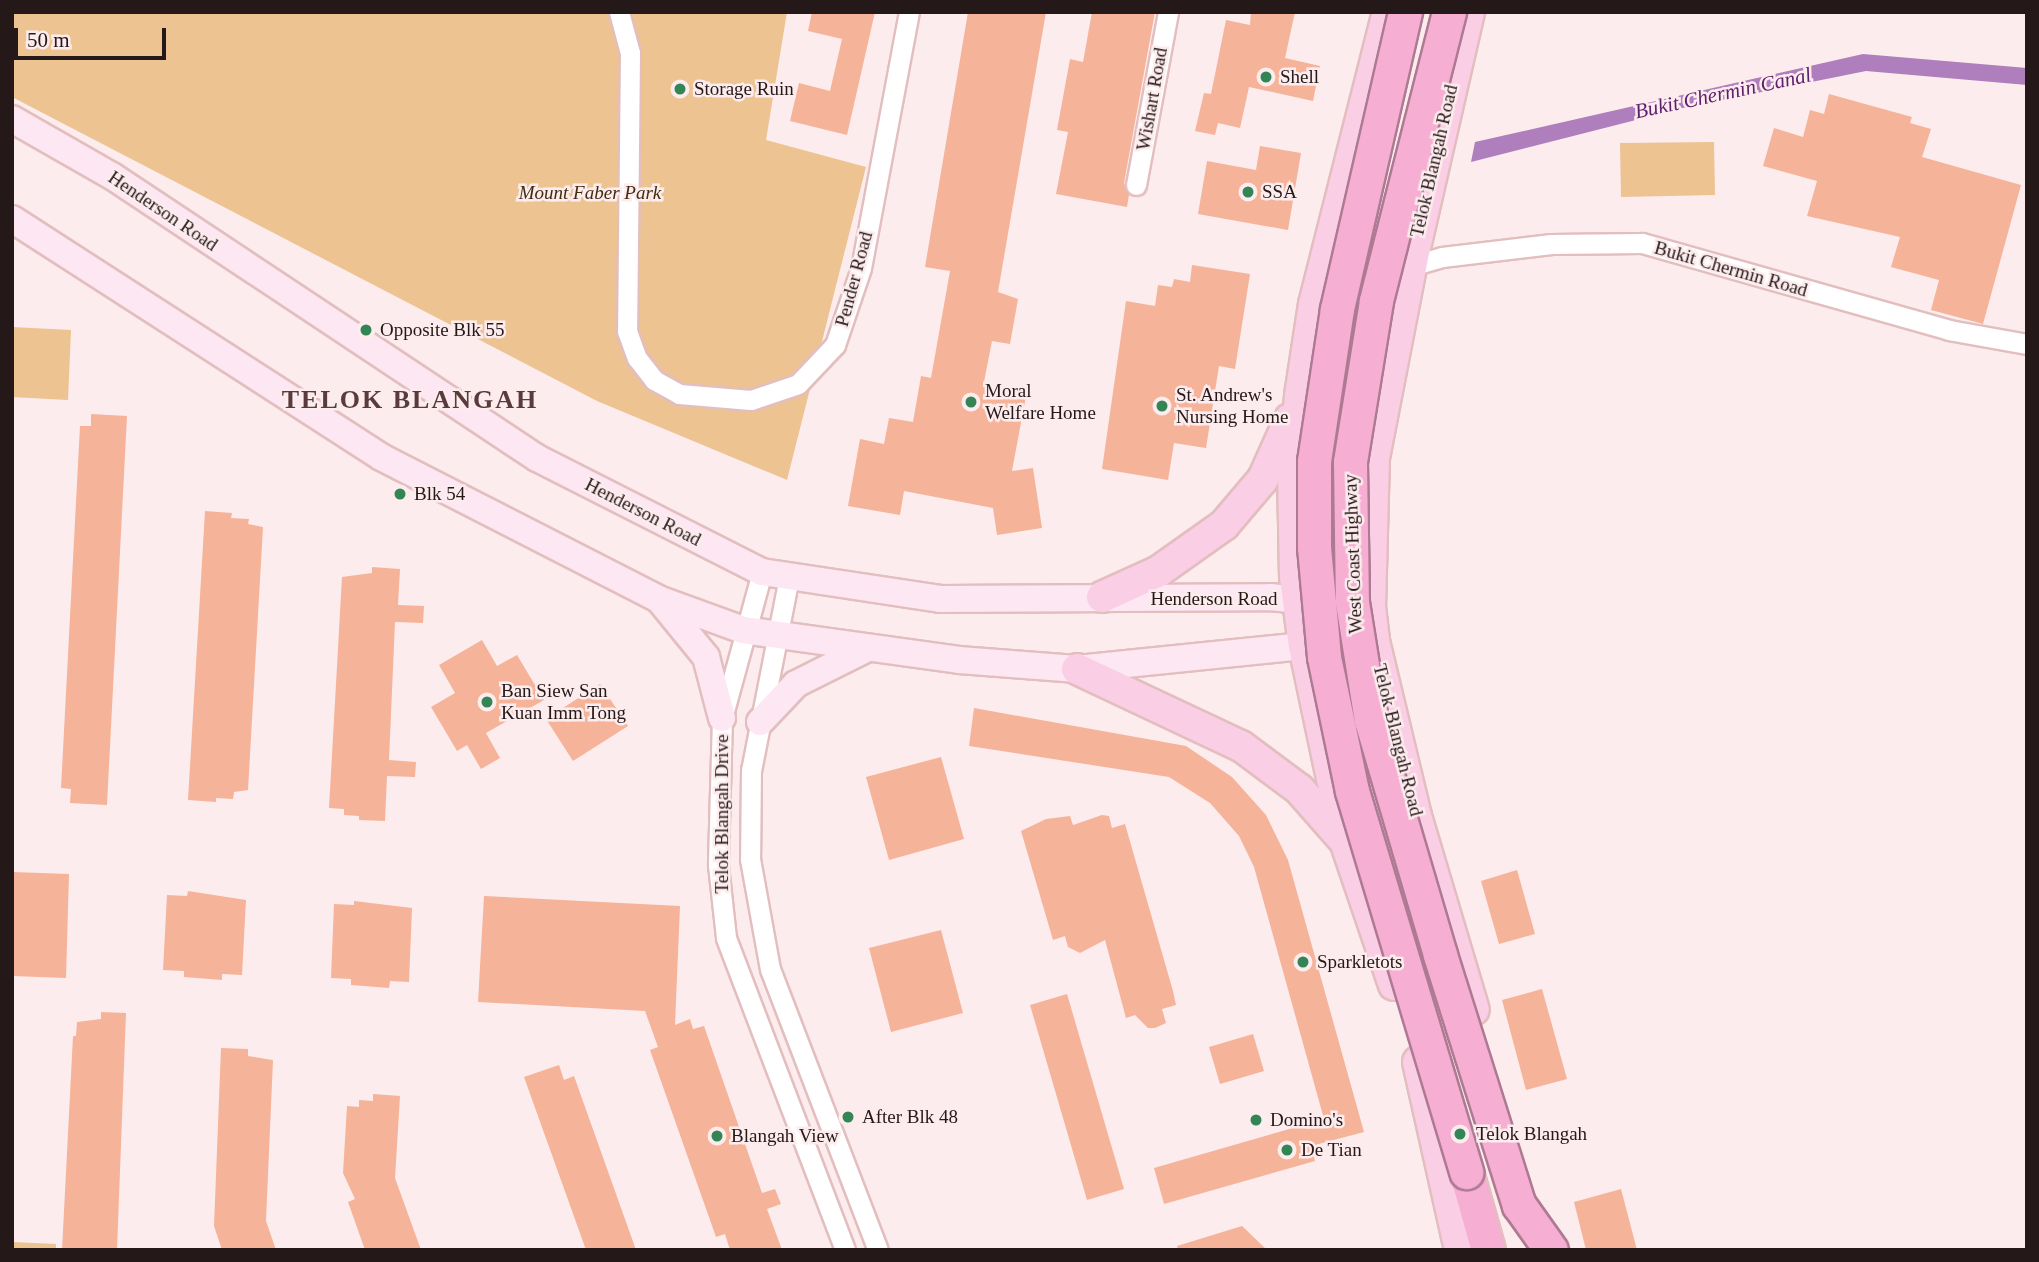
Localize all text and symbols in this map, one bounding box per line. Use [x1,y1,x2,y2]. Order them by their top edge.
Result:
scale bar [18,14,170,58]
text: 50 m [27,28,70,52]
street label: Wishart Road [1132,46,1172,152]
water label: Bukit Chermin Canal [1633,62,1813,124]
place label: Shell [1280,66,1319,88]
marker: Shell [1258,69,1274,85]
place label: Storage Ruin [694,78,794,100]
marker: Storage Ruin [672,81,688,97]
street label: Telok Blangah Road [1405,82,1463,240]
street label: Henderson Road [104,166,222,256]
place label: SSA [1262,181,1297,203]
park label: Mount Faber Park [519,182,661,204]
marker: SSA [1240,184,1256,200]
street label: Pender Road [830,229,878,329]
street label: Bukit Chermin Road [1652,236,1810,302]
place label: Opposite Blk 55 [380,319,505,341]
marker: Opposite Blk 55 [358,322,374,338]
place label: Moral Welfare Home [985,380,1096,424]
district label: TELOK BLANGAH [283,384,537,416]
place label: St. Andrew's Nursing Home [1176,384,1288,428]
marker: Moral Welfare Home [963,394,979,410]
marker: St. Andrew's Nursing Home [1154,398,1170,414]
street label: Henderson Road [581,473,705,551]
street label: West Coast Highway [1339,474,1367,634]
place label: Blk 54 [414,483,465,505]
marker: Blk 54 [392,486,408,502]
street label: Henderson Road [1150,588,1278,610]
street label: Telok Blangah Road [1368,662,1428,818]
place label: Ban Siew San Kuan Imm Tong [501,680,626,724]
marker: Ban Siew San Kuan Imm Tong [479,694,495,710]
street label: Telok Blangah Drive [711,734,733,894]
place label: Sparkletots [1317,951,1402,973]
marker: Sparkletots [1295,954,1311,970]
place label: After Blk 48 [862,1106,958,1128]
marker: After Blk 48 [840,1109,856,1125]
place label: Domino's [1270,1109,1343,1131]
marker: Domino's [1248,1112,1264,1128]
place label: Telok Blangah [1476,1123,1587,1145]
marker: Telok Blangah [1450,1124,1470,1144]
place label: Blangah View [731,1125,839,1147]
marker: Blangah View [709,1128,725,1144]
place label: De Tian [1301,1139,1362,1161]
marker: De Tian [1279,1142,1295,1158]

